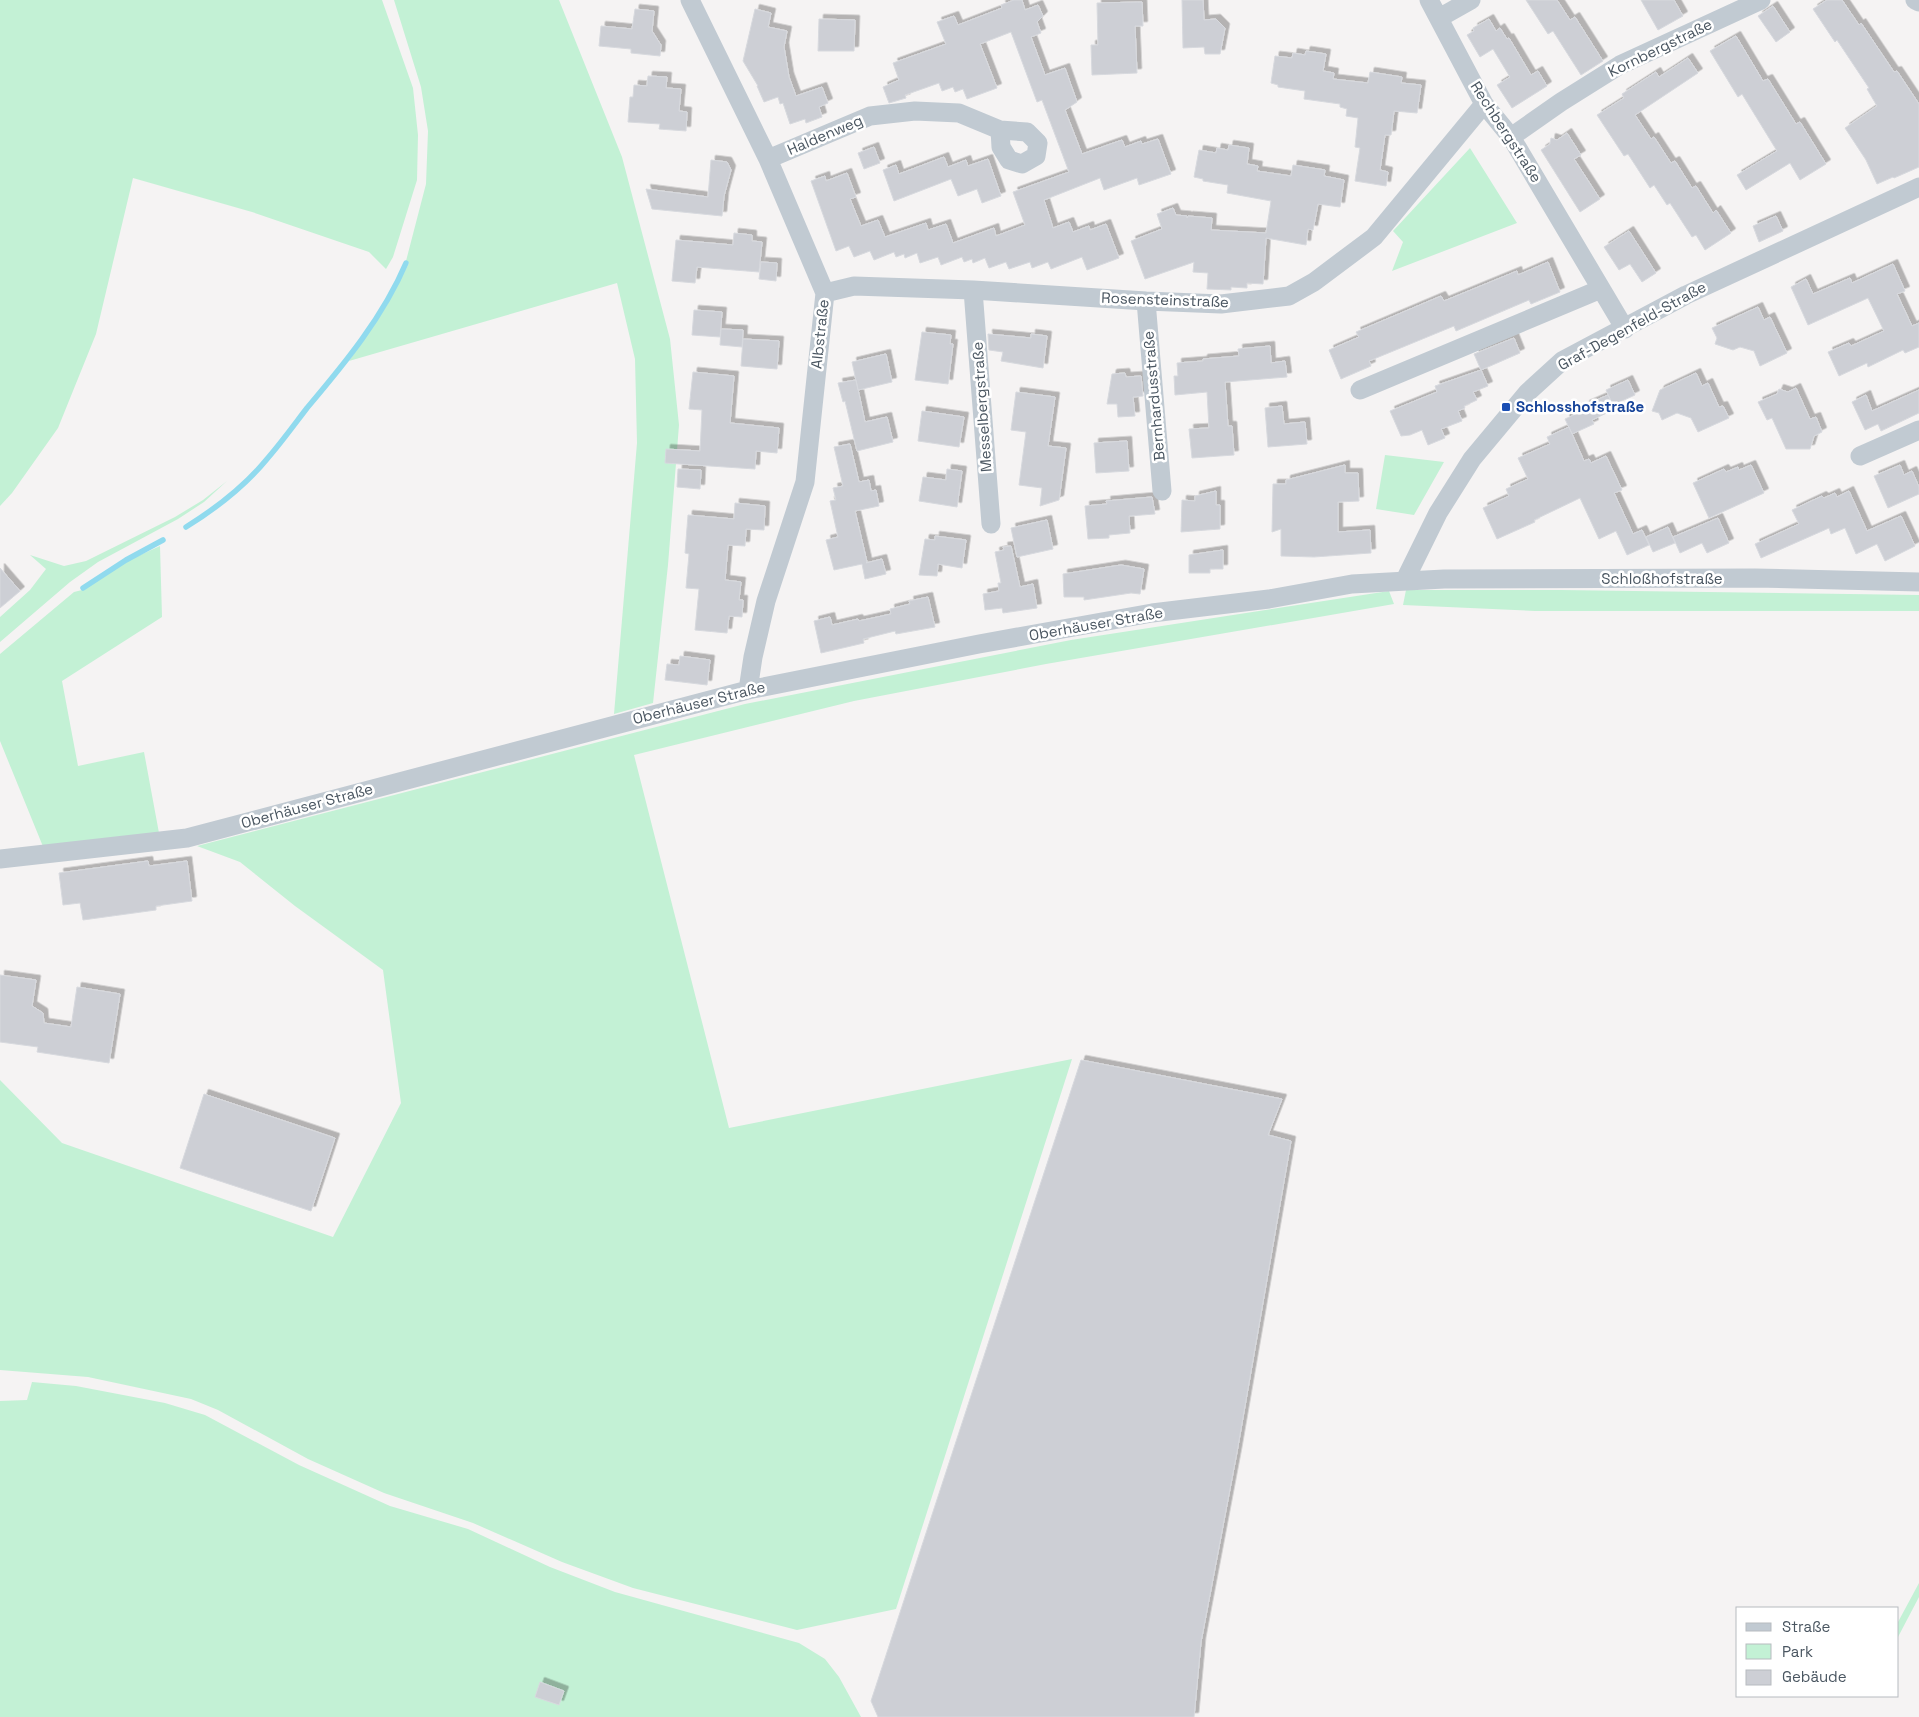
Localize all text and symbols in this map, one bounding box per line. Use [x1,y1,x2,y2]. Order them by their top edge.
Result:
street label: Kornbergstraße [1605,14,1715,81]
street label: Rechbergstraße [1467,77,1546,186]
street label: Haldenweg [784,110,865,159]
street label: Graf-Degenfeld-Straße [1554,277,1709,374]
street label: Rosensteinstraße [1101,288,1229,311]
street label: Albstraße [806,298,833,370]
street label: Bernhardusstraße [1138,330,1169,462]
street label: Messelbergstraße [967,341,996,473]
place label: Schlosshofstraße [1516,397,1644,416]
marker: Schlosshofstraße [1500,401,1512,413]
street label: Schloßhofstraße [1601,569,1723,588]
street label: Oberhäuser Straße [1027,602,1165,645]
street label: Oberhäuser Straße [631,677,767,728]
street label: Oberhäuser Straße [239,779,375,832]
legend [1736,1607,1899,1697]
text: Straße [1782,1617,1831,1636]
text: Park [1782,1642,1813,1661]
text: Gebäude [1782,1667,1847,1686]

